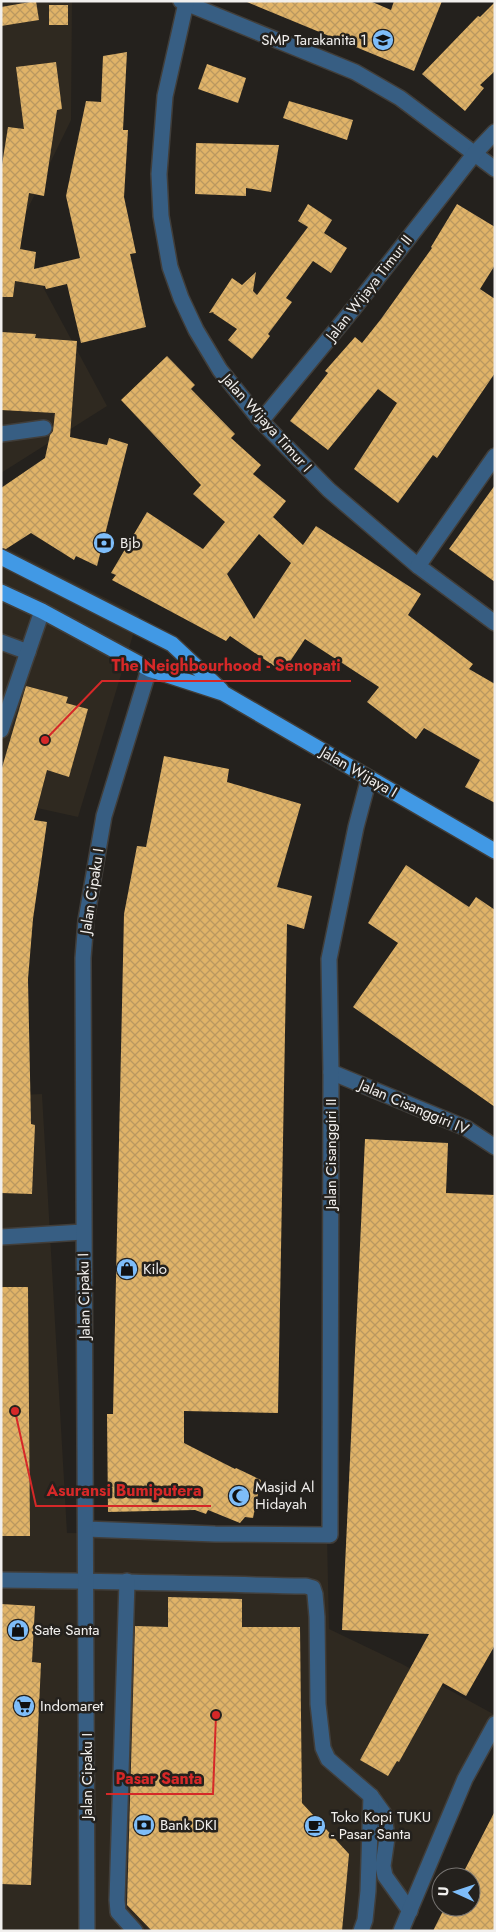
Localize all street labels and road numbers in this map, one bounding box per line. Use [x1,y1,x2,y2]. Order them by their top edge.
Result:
street label: Jalan Wijaya Timur II [319,230,417,347]
street label: Jalan Wijaya Timur I [215,367,317,477]
street label: Jalan Wijaya I [315,740,402,803]
street label: Jalan Cipaku I [74,847,110,937]
street label: Jalan Cisanggiri IV [354,1073,472,1140]
street label: Jalan Cisanggiri II [320,1098,342,1212]
street label: Jalan Cipaku I [72,1253,96,1341]
street label: Jalan Cipaku I [76,1733,98,1821]

